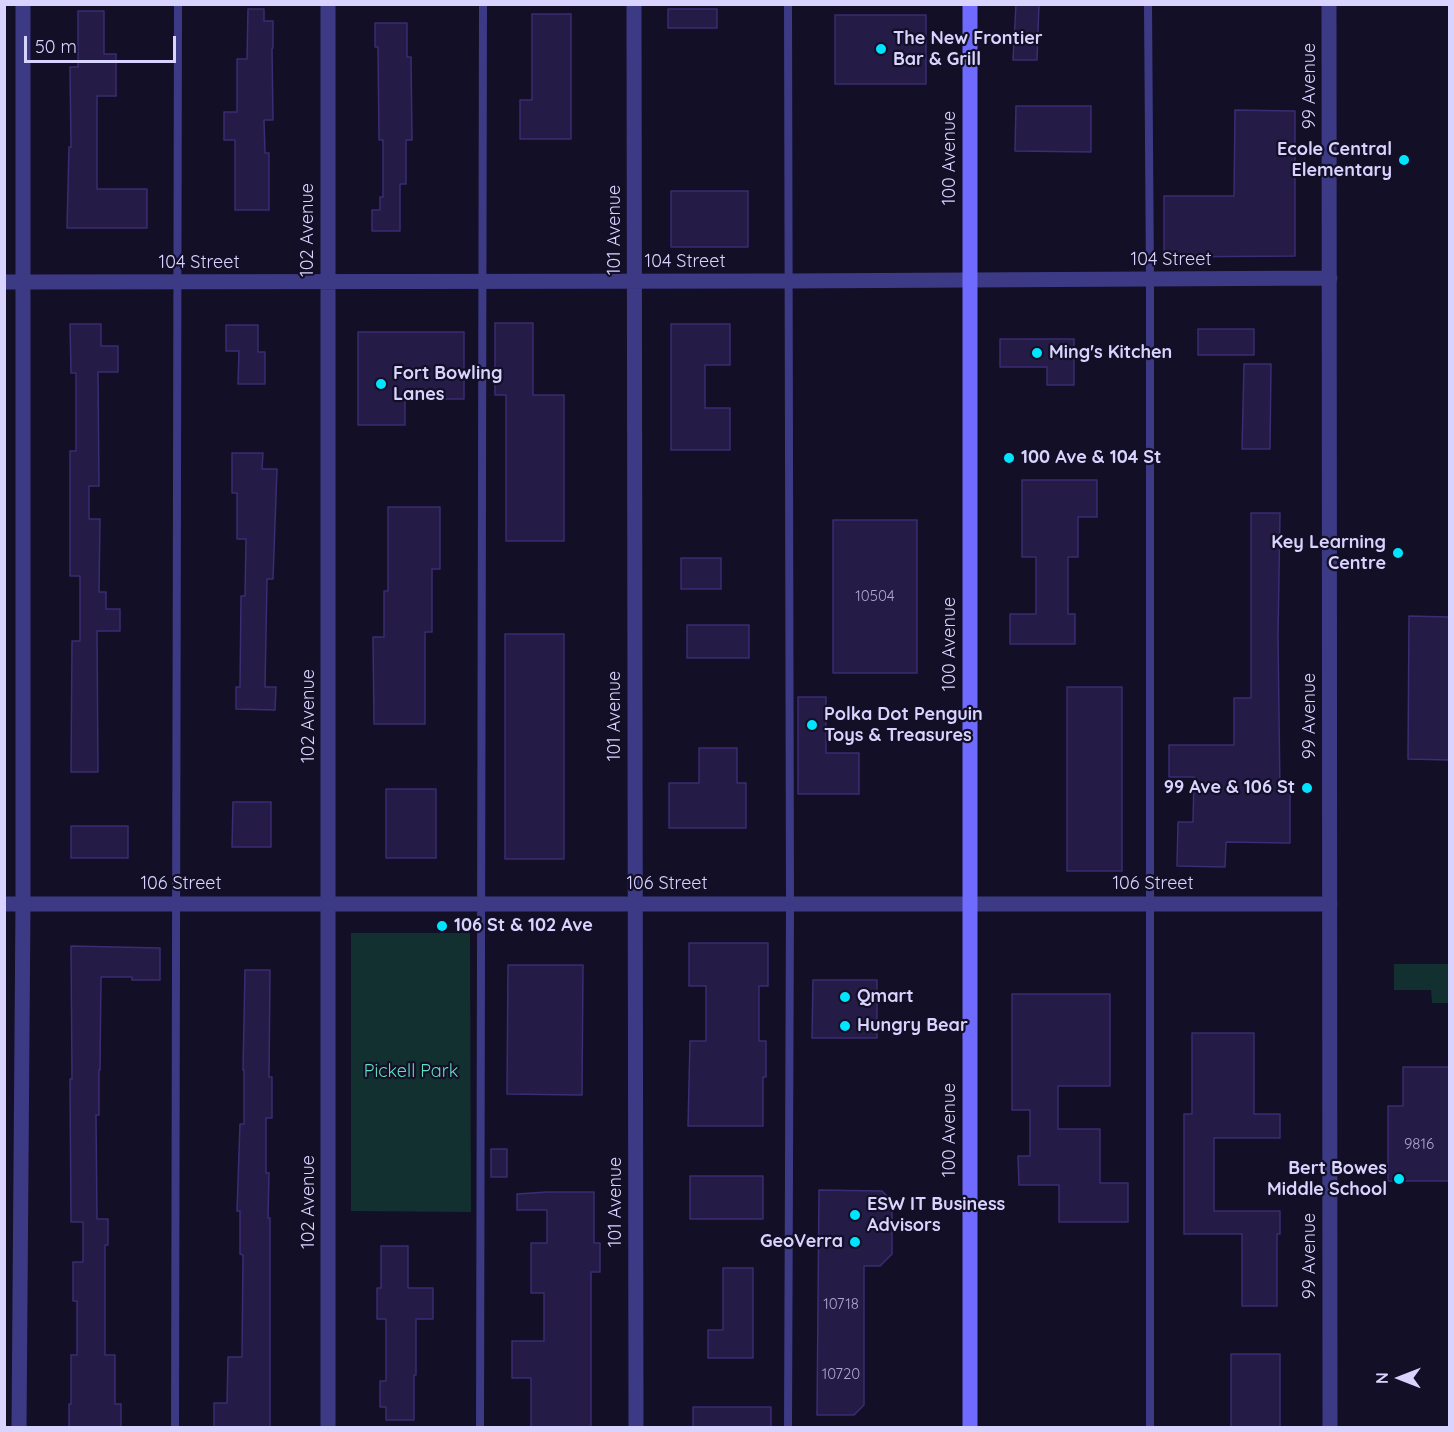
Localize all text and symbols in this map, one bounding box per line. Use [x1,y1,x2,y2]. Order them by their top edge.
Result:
scale bar [27,24,178,62]
place label: The New Frontier Bar & Grill [893,28,1043,70]
text: 50 m [35,35,77,58]
marker: The New Frontier Bar & Grill [874,42,888,56]
street label: 99 Avenue [1299,43,1321,129]
street label: 100 Avenue [939,111,961,205]
place label: Ecole Central Elementary [1277,139,1392,182]
marker: Ecole Central Elementary [1397,153,1411,167]
street label: 102 Avenue [297,183,319,277]
street label: 101 Avenue [604,185,626,275]
street label: 104 Street [1131,249,1211,271]
street label: 104 Street [645,251,725,273]
street label: 104 Street [159,252,239,274]
place label: Ming's Kitchen [1049,342,1172,364]
marker: Ming's Kitchen [1030,346,1044,360]
place label: Fort Bowling Lanes [393,363,502,406]
marker: Fort Bowling Lanes [374,377,388,391]
place label: 100 Ave & 104 St [1021,447,1161,469]
marker: 100 Ave & 104 St [1002,451,1016,465]
place label: Key Learning Centre [1271,532,1386,574]
marker: Key Learning Centre [1391,546,1405,560]
house number: 10504 [855,587,895,605]
street label: 100 Avenue [939,597,961,691]
street label: 102 Avenue [298,669,320,763]
street label: 101 Avenue [604,671,626,761]
street label: 99 Avenue [1299,673,1321,759]
place label: Polka Dot Penguin Toys & Treasures [824,704,983,746]
marker: Polka Dot Penguin Toys & Treasures [805,718,819,732]
place label: 99 Ave & 106 St [1164,777,1295,799]
marker: 99 Ave & 106 St [1300,781,1314,795]
street label: 106 Street [140,873,222,895]
street label: 106 Street [626,873,708,895]
street label: 106 Street [1112,873,1194,895]
place label: 106 St & 102 Ave [454,915,593,937]
marker: 106 St & 102 Ave [435,919,449,933]
place label: Qmart [857,986,914,1008]
marker: Qmart [838,990,852,1004]
place label: Hungry Bear [857,1015,968,1037]
marker: Hungry Bear [838,1019,852,1033]
park label: Pickell Park [364,1061,458,1083]
street label: 100 Avenue [939,1083,961,1177]
house number: 9816 [1404,1135,1434,1153]
street label: 102 Avenue [298,1155,320,1249]
street label: 101 Avenue [605,1157,627,1247]
place label: Bert Bowes Middle School [1267,1158,1387,1200]
marker: Bert Bowes Middle School [1392,1172,1406,1186]
place label: ESW IT Business Advisors [867,1194,1005,1236]
marker: ESW IT Business Advisors [848,1208,862,1222]
street label: 99 Avenue [1299,1213,1321,1299]
place label: GeoVerra [760,1231,843,1253]
marker: GeoVerra [848,1235,862,1249]
house number: 10718 [823,1295,859,1313]
north arrow [1370,1348,1430,1408]
house number: 10720 [822,1365,860,1383]
text: N [1372,1372,1392,1384]

